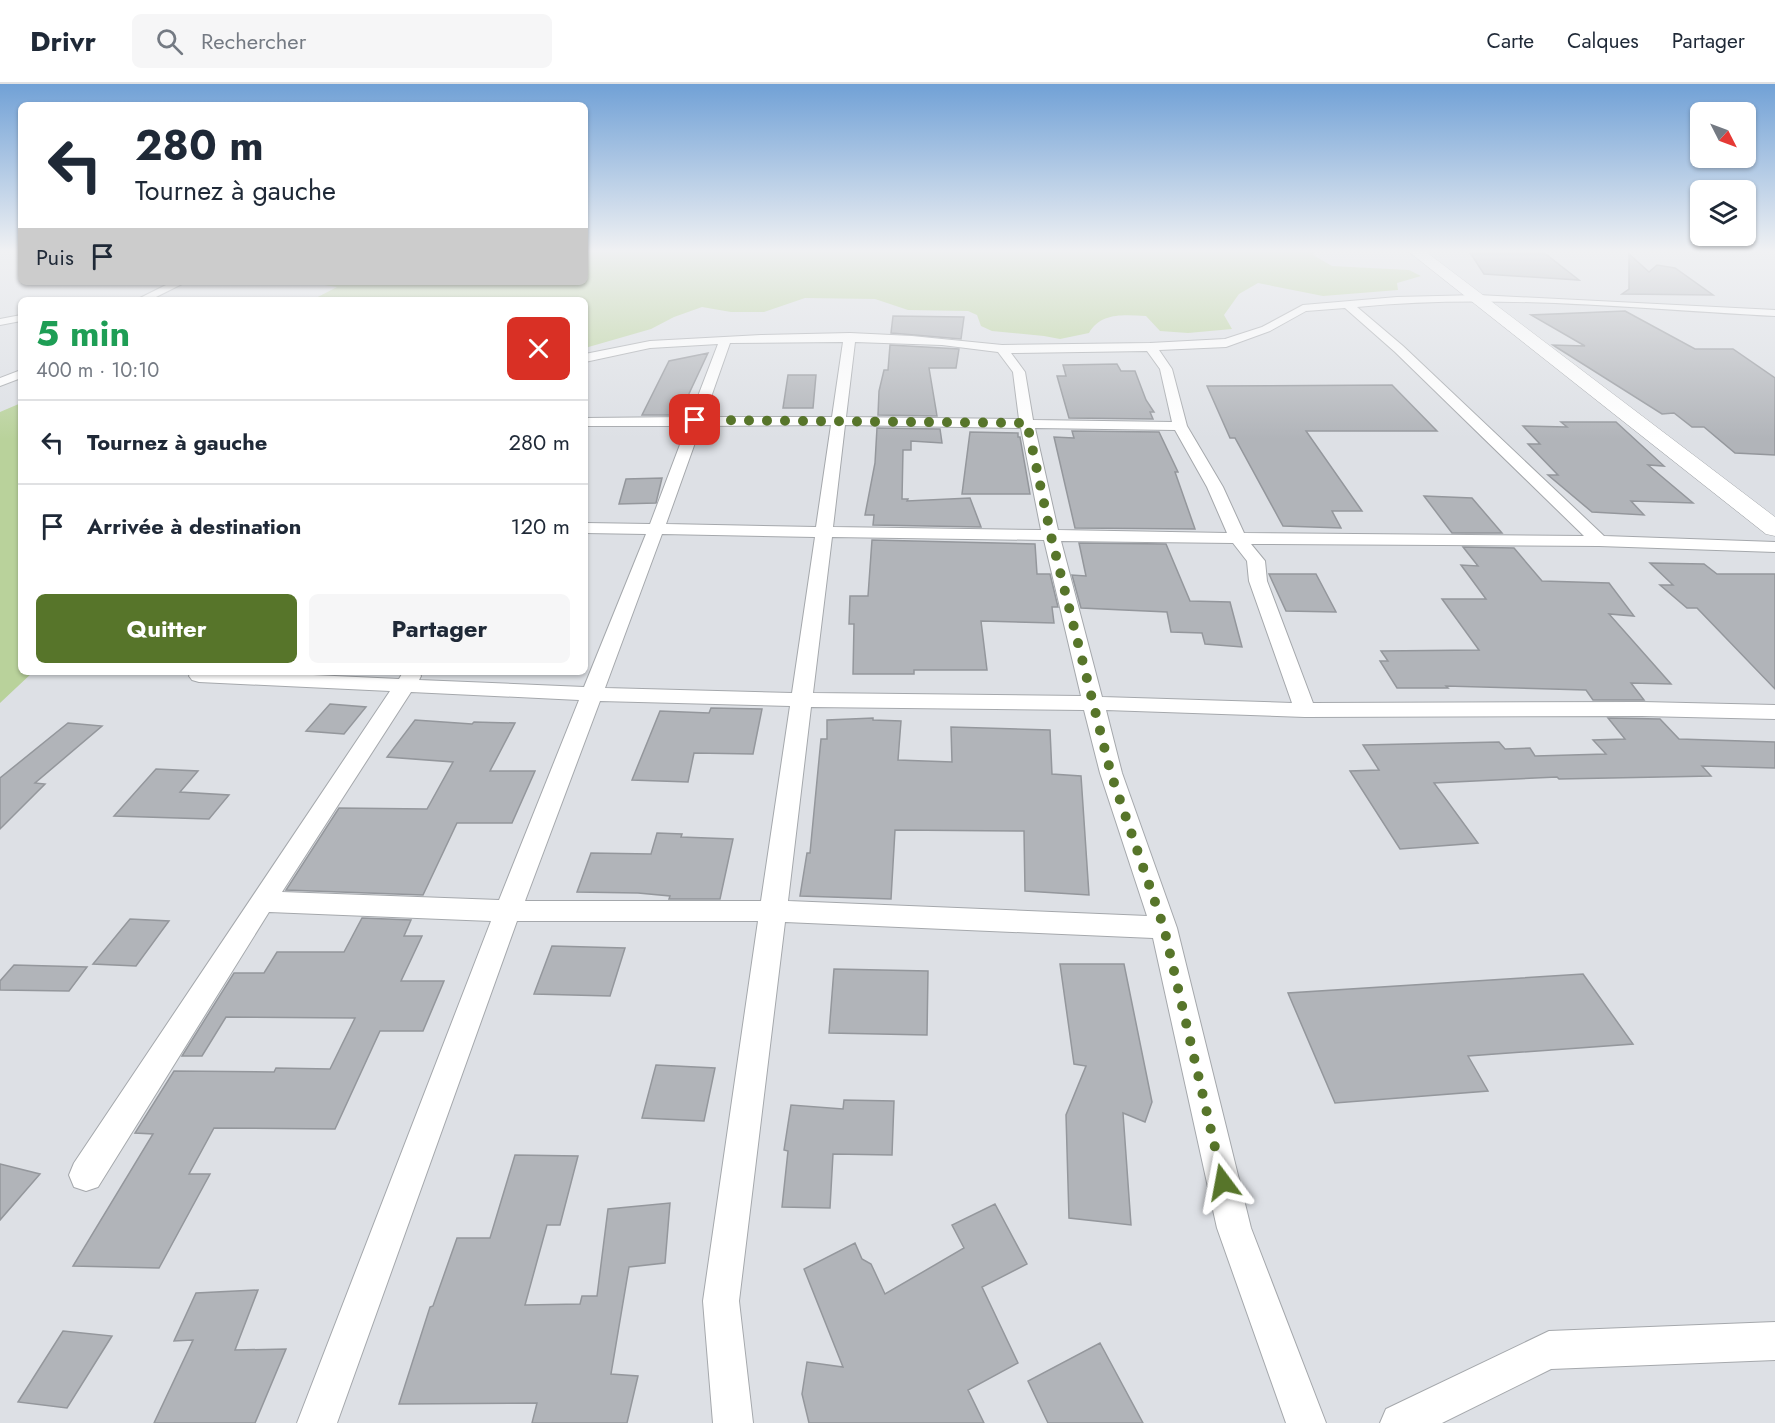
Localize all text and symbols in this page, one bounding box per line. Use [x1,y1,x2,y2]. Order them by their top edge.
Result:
search box [132,14,552,68]
text: Drivr [30,21,96,62]
icon: search [153,25,186,58]
text: Rechercher [201,25,306,57]
text: Carte [1487,26,1534,56]
text: Calques [1567,26,1639,56]
text: Partager [1672,26,1745,56]
north arrow [1690,102,1756,168]
map controls [1690,102,1756,246]
text: 280 m [135,115,264,176]
icon: left [36,126,114,204]
text: Tournez à gauche [135,171,336,210]
button: layers [1690,180,1756,246]
icon: arrive [86,240,119,273]
text: Puis [36,241,74,273]
text: 5 min [36,307,130,359]
button: close [507,317,570,380]
text: 400 m · 10:10 [36,356,159,385]
pin [669,394,720,445]
icon: arrive [678,403,711,436]
icon: left [36,426,69,459]
text: Tournez à gauche [87,426,267,458]
text: 280 m [509,426,570,458]
icon: arrive [36,510,69,543]
text: Arrivée à destination [87,510,301,542]
text: 120 m [511,510,570,542]
button: Quitter [36,594,297,663]
button: Partager [309,594,570,663]
position arrow [1191,1150,1255,1214]

